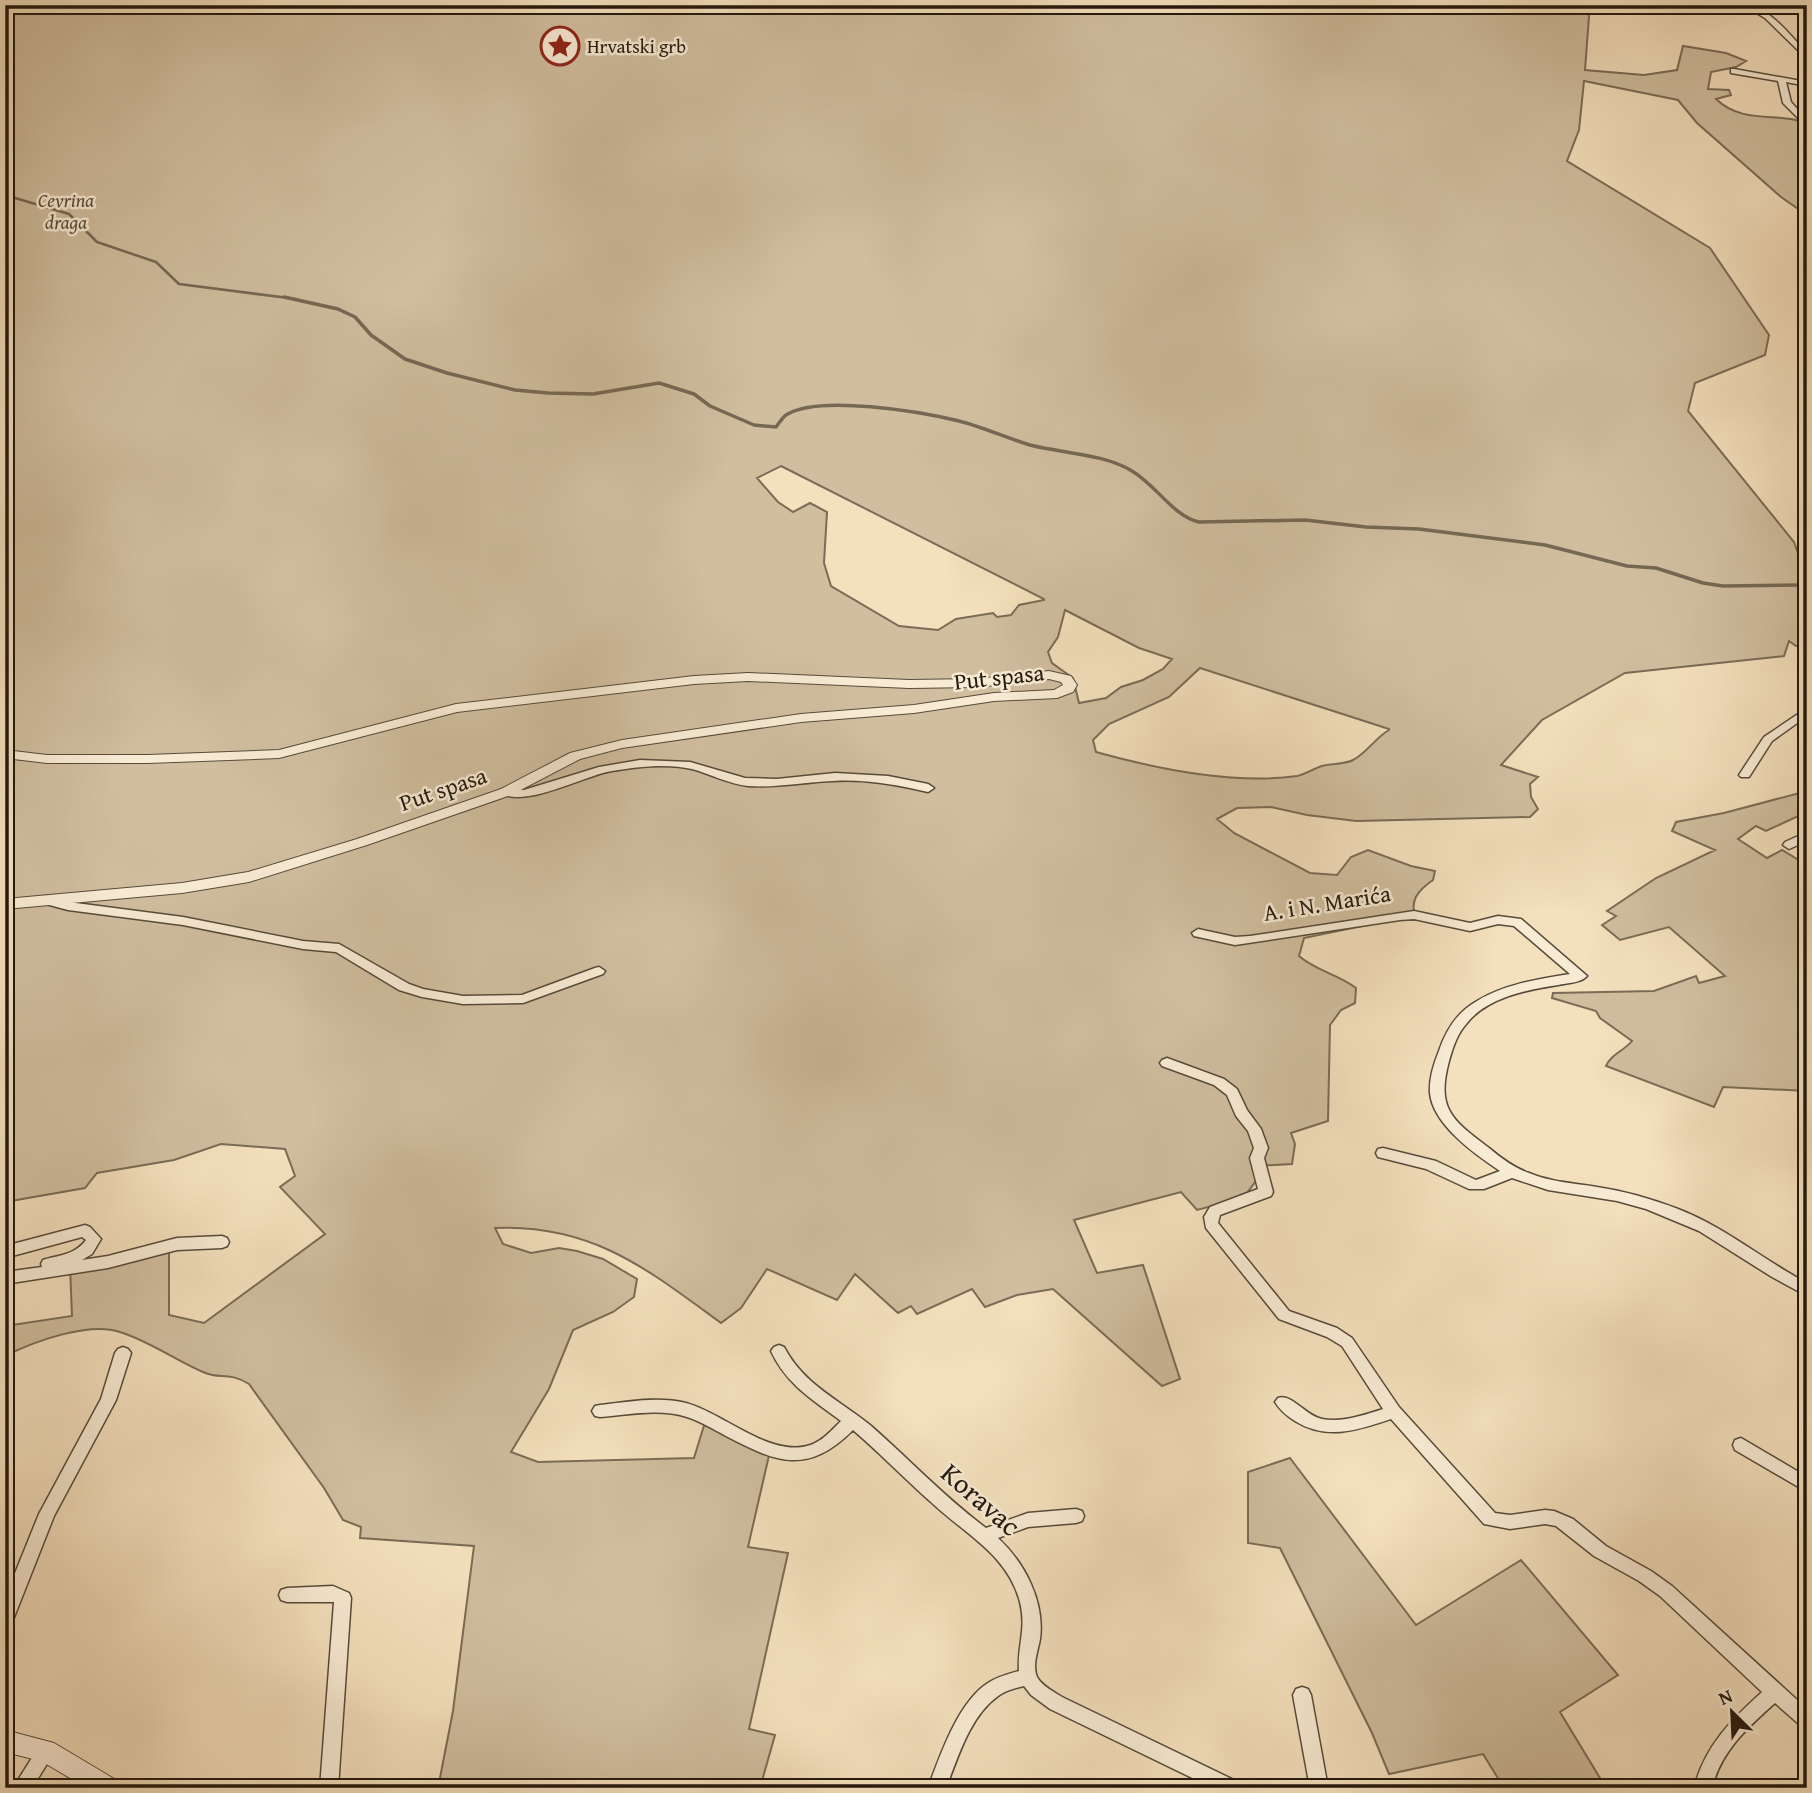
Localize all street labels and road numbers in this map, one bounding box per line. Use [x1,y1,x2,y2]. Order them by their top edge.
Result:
street label: Put spasa [952,655,1046,698]
street label: Put spasa [395,758,491,819]
street label: A. i N. Marića [1261,876,1393,929]
street label: Koravac [932,1452,1030,1545]

